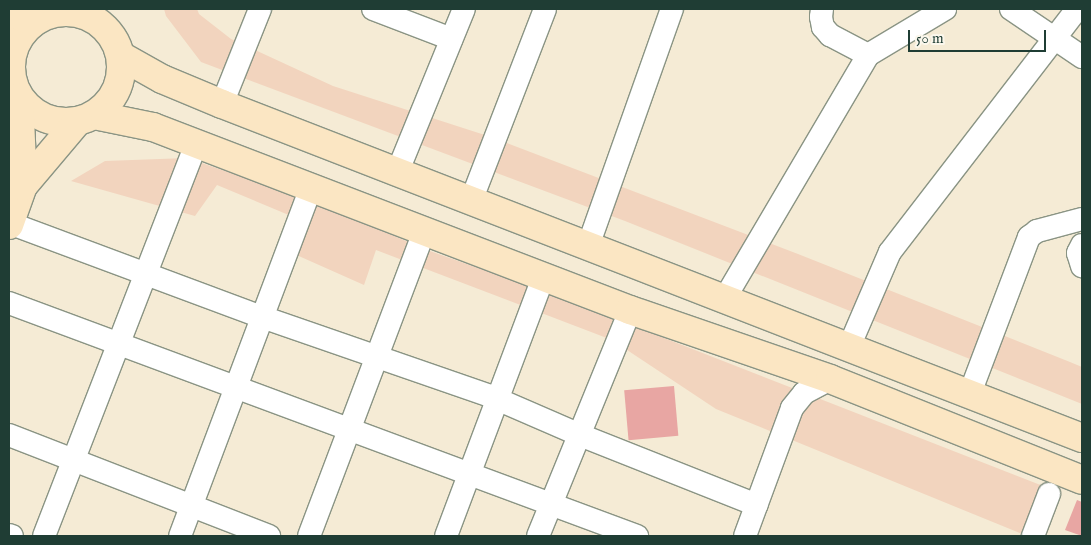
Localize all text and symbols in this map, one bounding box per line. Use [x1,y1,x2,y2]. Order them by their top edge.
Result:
scale bar [911,20,1048,52]
text: 50 m [916,29,944,48]

